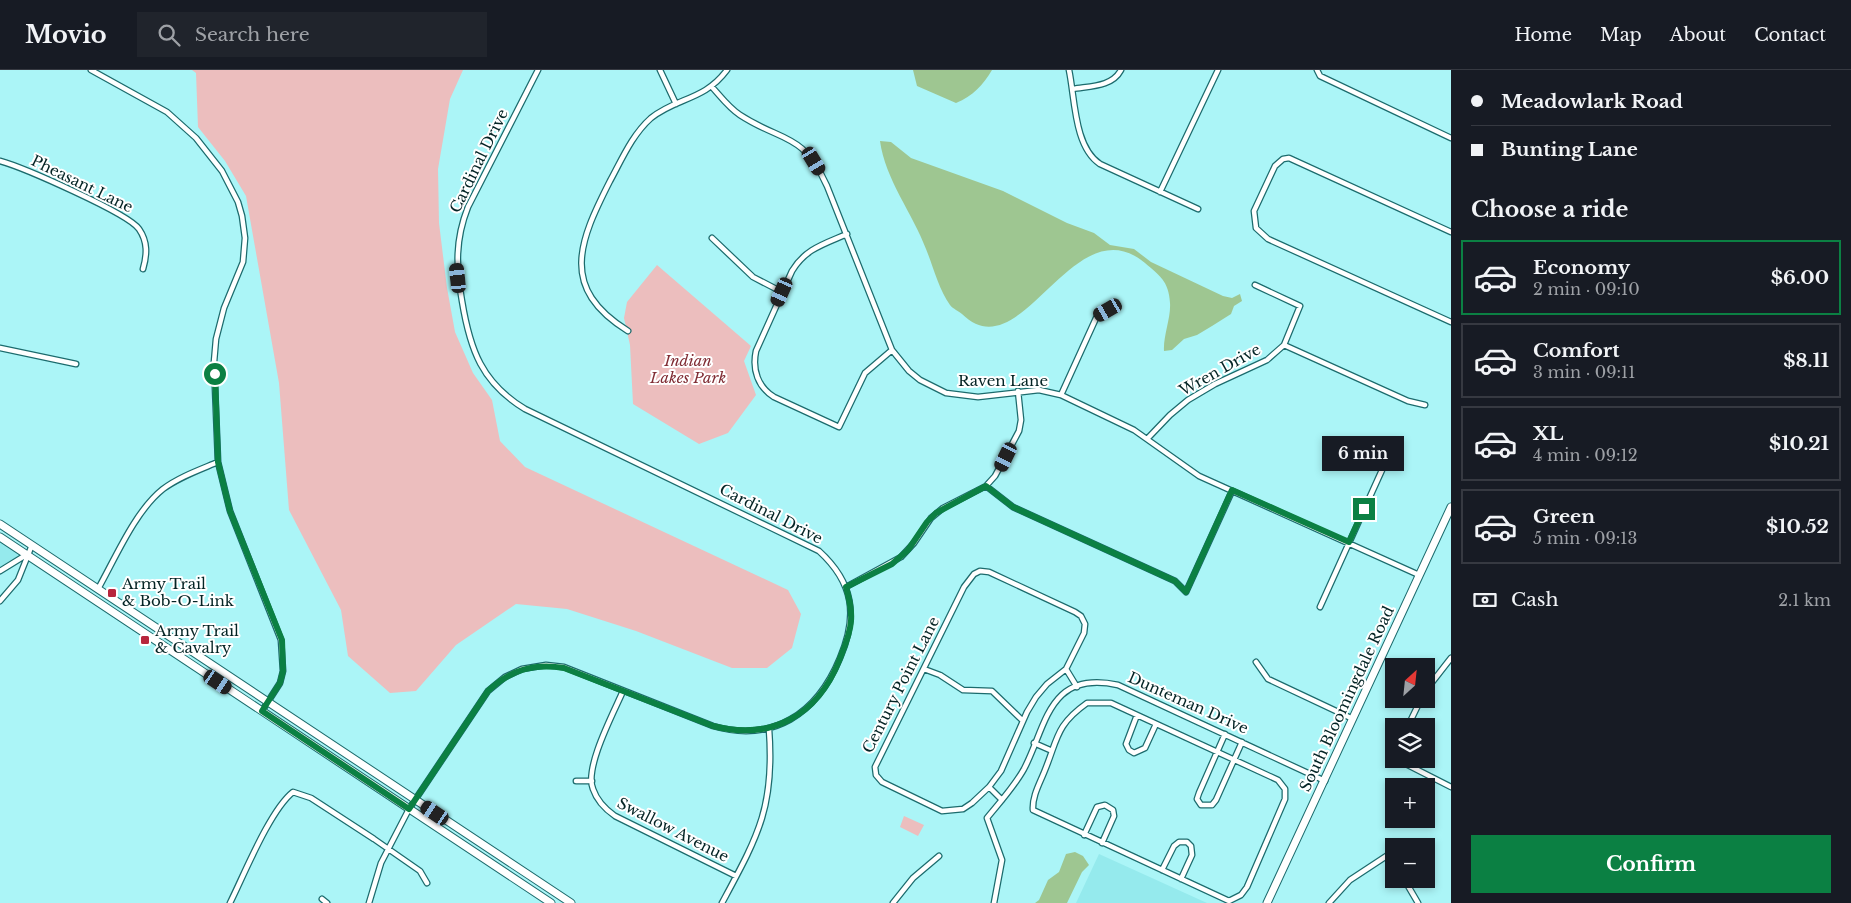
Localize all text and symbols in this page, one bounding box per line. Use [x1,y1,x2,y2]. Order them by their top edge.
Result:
search box [137,12,487,57]
text: Movio [25,20,107,49]
icon: search [155,21,183,49]
text: Search here [195,23,310,46]
text: Home [1514,24,1572,46]
text: Map [1600,24,1642,46]
text: About [1670,24,1726,46]
text: Contact [1754,24,1826,46]
text: Meadowlark Road [1501,90,1683,113]
street label: Cardinal Drive [445,106,512,216]
text: Bunting Lane [1501,138,1638,161]
car [799,144,828,178]
street label: Pheasant Lane [28,151,136,216]
text: Choose a ride [1471,196,1628,223]
icon: car [1473,255,1518,300]
text: Economy [1533,256,1630,279]
car [448,262,467,294]
text: $6.00 [1771,266,1829,289]
car [769,275,794,309]
text: 2 min · 09:10 [1533,279,1640,299]
car [1091,296,1124,324]
icon: car [1473,338,1518,383]
street label: Wren Drive [1175,339,1264,400]
text: Comfort [1533,339,1620,362]
text: $8.11 [1783,349,1829,372]
park label: Indian Lakes Park [649,351,726,387]
text: 3 min · 09:11 [1533,362,1635,382]
route start [204,363,226,385]
street label: Raven Lane [958,371,1048,390]
icon: car [1473,421,1518,466]
text: XL [1533,422,1563,445]
text: $10.21 [1769,432,1829,455]
callout: 6 min [1323,436,1405,472]
car [992,440,1019,474]
text: 6 min [1338,443,1388,463]
text: 4 min · 09:12 [1533,445,1638,465]
street label: Cardinal Drive [716,479,826,548]
route end [1353,498,1375,520]
icon: car [1473,504,1518,549]
text: Green [1533,505,1595,528]
text: $10.52 [1766,515,1829,538]
text: 5 min · 09:13 [1533,528,1637,548]
place label: Army Trail & Bob-O-Link [121,574,235,610]
icon: cash [1471,586,1499,614]
marker: Army Trail & Bob-O-Link [106,587,118,599]
text: Cash [1511,588,1558,611]
text: 2.1 km [1778,590,1831,610]
street label: South Bloomingdale Road [1295,603,1398,795]
street label: Century Point Lane [858,613,943,756]
place label: Army Trail & Cavalry [154,621,239,657]
marker: Army Trail & Cavalry [139,634,151,646]
north arrow [1385,658,1435,708]
map controls [1385,658,1435,888]
car [201,667,234,697]
street label: Dunteman Drive [1125,667,1251,738]
button: layers [1385,718,1435,768]
button: + [1385,778,1435,828]
street label: Swallow Avenue [614,793,732,866]
car [418,798,451,828]
button: Confirm [1471,835,1831,893]
button: − [1385,838,1435,888]

